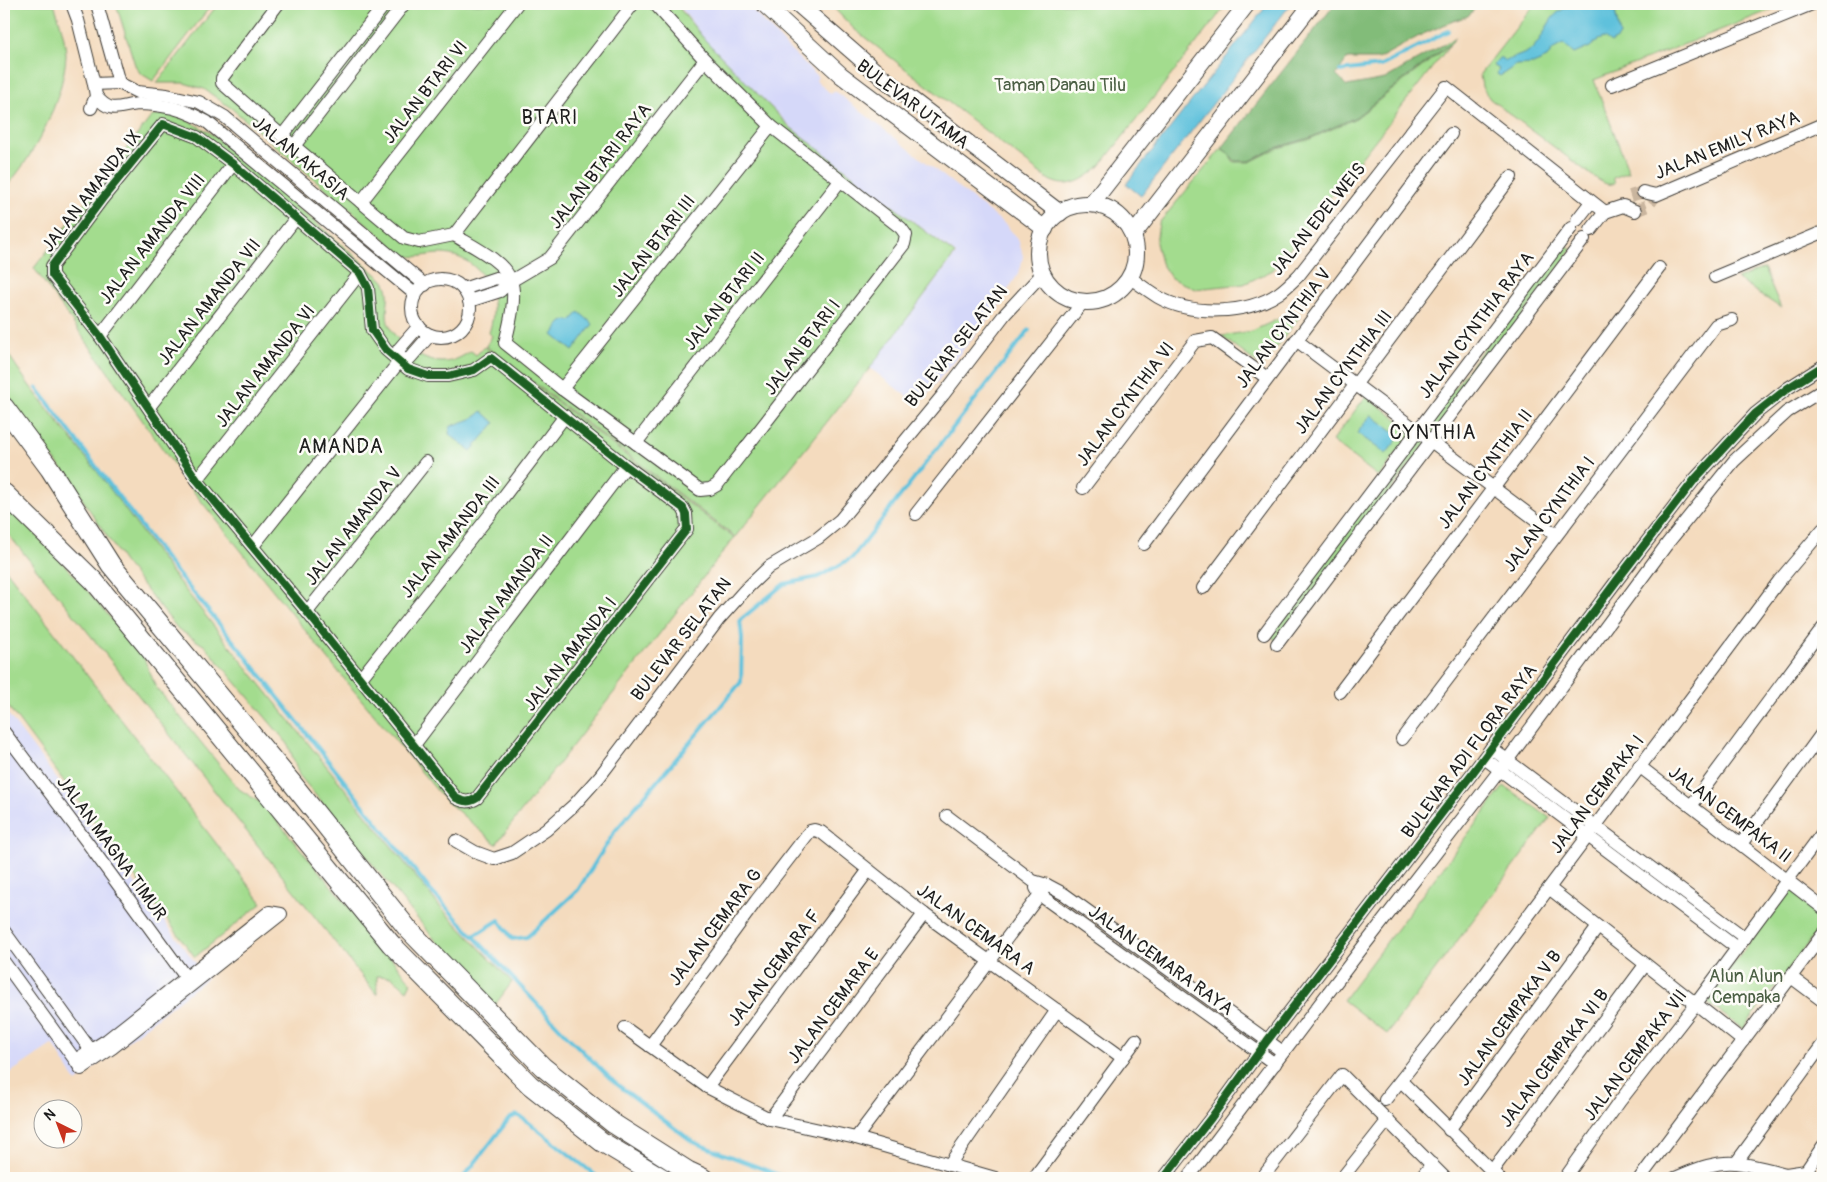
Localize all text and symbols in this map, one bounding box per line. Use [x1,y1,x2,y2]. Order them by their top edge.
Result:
street label: JALAN BTARI VI [378,36,473,149]
street label: BULEVAR UTAMA [852,55,974,154]
park label: Taman Danau Tilu [994,74,1126,97]
street label: JALAN BTARI RAYA [544,99,657,234]
district label: BTARI [521,105,579,130]
street label: JALAN EMILY RAYA [1651,106,1803,185]
street label: JALAN AKASIA [247,111,354,206]
street label: JALAN AMANDA IX [37,126,146,257]
street label: JALAN EDELWEIS [1266,158,1371,280]
street label: JALAN AMANDA VIII [94,169,210,309]
street label: JALAN BTARI III [606,190,701,302]
street label: JALAN BTARI II [679,247,770,355]
street label: JALAN CYNTHIA RAYA [1414,247,1539,403]
street label: JALAN CYNTHIA V [1231,264,1336,393]
street label: BULEVAR SELATAN [900,281,1013,412]
street label: JALAN BTARI I [759,295,846,400]
street label: JALAN AMANDA VII [210,300,320,432]
street label: JALAN AMANDA VI [210,300,320,432]
street label: JALAN CYNTHIA III [1289,306,1397,439]
street label: JALAN CYNTHIA VI [1071,338,1180,471]
street label: JALAN CYNTHIA II [1433,405,1538,534]
district label: CYNTHIA [1390,420,1476,445]
district label: AMANDA [298,434,384,459]
street label: JALAN CYNTHIA I [1498,452,1600,577]
street label: JALAN AMANDA V [300,462,407,590]
street label: JALAN AMANDA III [396,472,505,603]
street label: JALAN AMANDA II [454,530,559,659]
street label: BULEVAR SELATAN [626,573,737,706]
street label: JALAN AMANDA I [519,593,622,716]
street label: BULEVAR ADI FLORA RAYA [1397,660,1542,843]
street label: JALAN CEMPAKA I [1545,730,1650,858]
street label: JALAN CEMPAKA II [1664,761,1796,868]
street label: JALAN MAGNA TIMUR [51,772,172,925]
street label: JALAN CEMARA G [664,864,767,991]
street label: JALAN CEMARA A [912,879,1040,980]
street label: JALAN CEMARA RAYA [1084,900,1238,1021]
street label: JALAN CEMARA F [723,905,826,1031]
street label: JALAN CEMARA E [782,944,884,1069]
street label: JALAN CEMPAKA V B [1452,946,1566,1091]
park label: Alun Alun Cempaka [1709,965,1783,1009]
street label: JALAN CEMPAKA VI B [1495,984,1614,1132]
street label: JALAN CEMPAKA VII [1578,985,1692,1126]
north arrow [32,1100,82,1150]
text: N [40,1105,59,1124]

